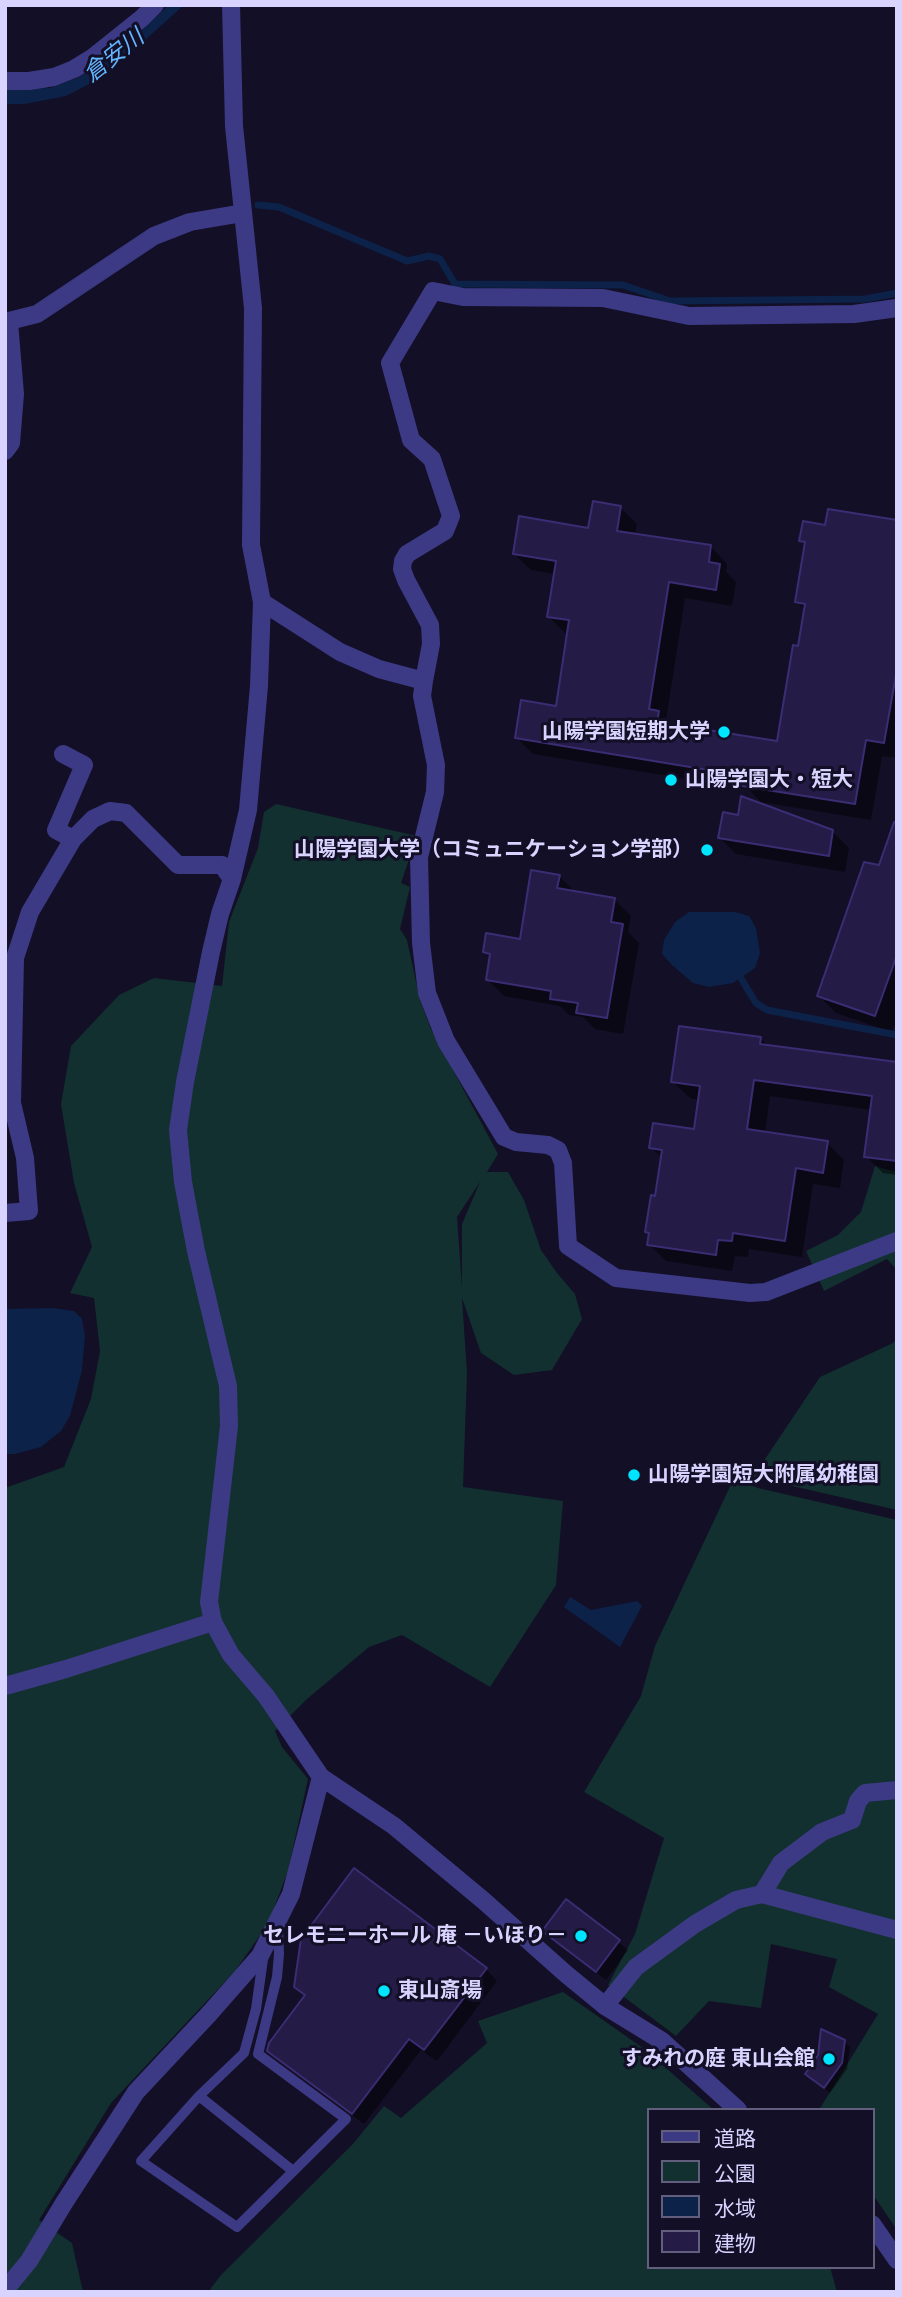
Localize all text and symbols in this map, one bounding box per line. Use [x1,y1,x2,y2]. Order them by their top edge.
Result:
water label: 倉安川 [78,24,150,88]
place label: 山陽学園短期大学 [542,719,710,745]
marker: 山陽学園短期大学 [716,724,732,740]
place label: 山陽学園大・短大 [685,767,853,793]
marker: 山陽学園大・短大 [663,772,679,788]
place label: 山陽学園大学（コミュニケーション学部） [294,837,693,863]
marker: 山陽学園大学（コミュニケーション学部） [699,842,715,858]
place label: 山陽学園短大附属幼稚園 [648,1462,879,1488]
marker: 山陽学園短大附属幼稚園 [626,1467,642,1483]
place label: セレモニーホール 庵 －いほり－ [263,1923,567,1949]
marker: セレモニーホール 庵 －いほり－ [573,1928,589,1944]
place label: 東山斎場 [398,1978,482,2004]
marker: 東山斎場 [376,1983,392,1999]
place label: すみれの庭 東山会館 [621,2046,815,2072]
marker: すみれの庭 東山会館 [821,2051,837,2067]
legend [646,2108,874,2269]
text: 道路 [714,2126,756,2151]
text: 公園 [714,2161,756,2186]
text: 水域 [714,2196,756,2221]
text: 建物 [714,2231,756,2256]

